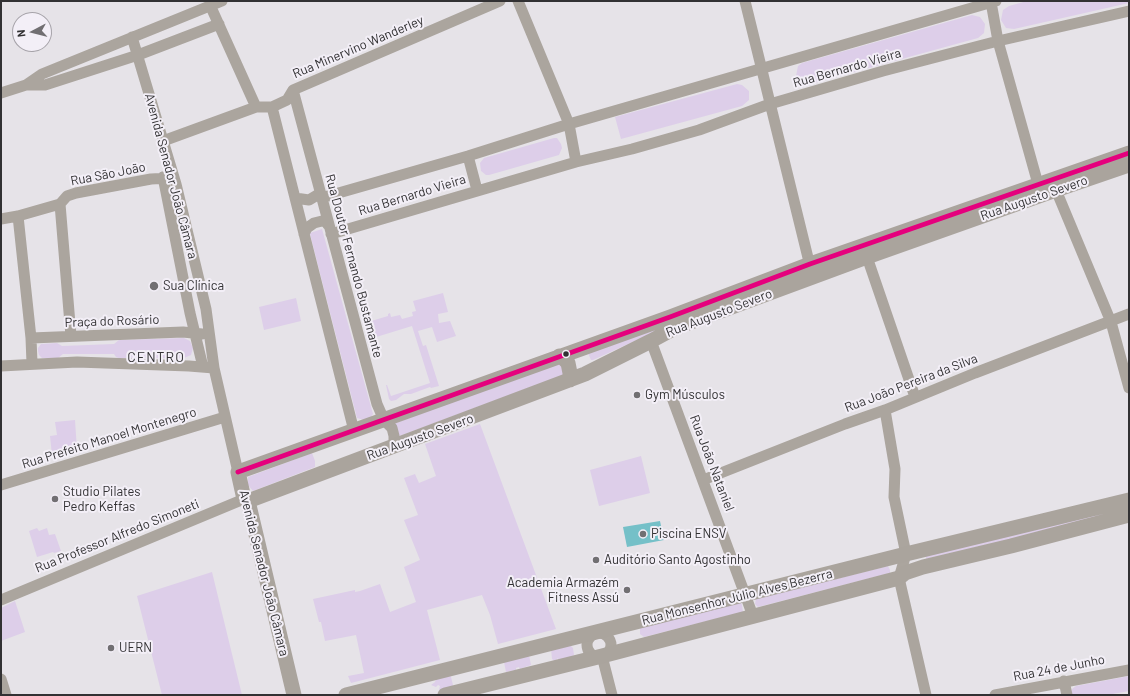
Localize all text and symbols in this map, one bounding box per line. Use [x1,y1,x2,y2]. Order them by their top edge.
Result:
north arrow [12,12,52,52]
street label: Rua Minervino Wanderley [290,12,426,82]
text: N [14,29,27,38]
street label: Rua Bernardo Vieira [791,45,903,91]
street label: Avenida Senador João Câmara [141,92,201,260]
street label: Rua São João [69,159,147,189]
street label: Rua Bernardo Vieira [356,171,468,219]
street label: Rua Doutor Fernando Bustamante [322,172,386,360]
street label: Rua Augusto Severo [978,172,1090,224]
place label: Sua Clínica [163,278,224,294]
marker: Sua Clínica [148,280,160,292]
street label: Rua Augusto Severo [664,286,774,340]
street label: Praça do Rosário [64,312,160,330]
district label: CENTRO [127,349,185,365]
unlabelled marker [561,349,571,359]
street label: Rua João Pereira da Silva [842,350,980,416]
place label: Gym Músculos [645,387,725,403]
marker: Gym Músculos [632,390,642,400]
street label: Rua Prefeito Manoel Montenegro [20,404,198,472]
street label: Rua Augusto Severo [365,410,475,464]
street label: Rua João Nataniel [686,413,738,513]
place label: Studio Pilates Pedro Keffas [63,484,141,515]
street label: Avenida Senador João Câmara [236,488,292,658]
marker: Studio Pilates Pedro Keffas [50,494,60,504]
street label: Rua Professor Alfredo Simoneti [33,496,201,576]
place label: Piscina ENSV [651,526,726,542]
marker: Piscina ENSV [638,529,648,539]
place label: Auditório Santo Agostinho [604,552,751,568]
marker: Auditório Santo Agostinho [591,555,601,565]
street label: Rua Monsenhor Júlio Alves Bezerra [640,566,834,628]
place label: Academia Armazém Fitness Assú [507,575,619,606]
marker: Academia Armazém Fitness Assú [622,585,632,595]
place label: UERN [119,640,152,656]
marker: UERN [106,643,116,653]
street label: Rua 24 de Junho [1012,651,1106,685]

